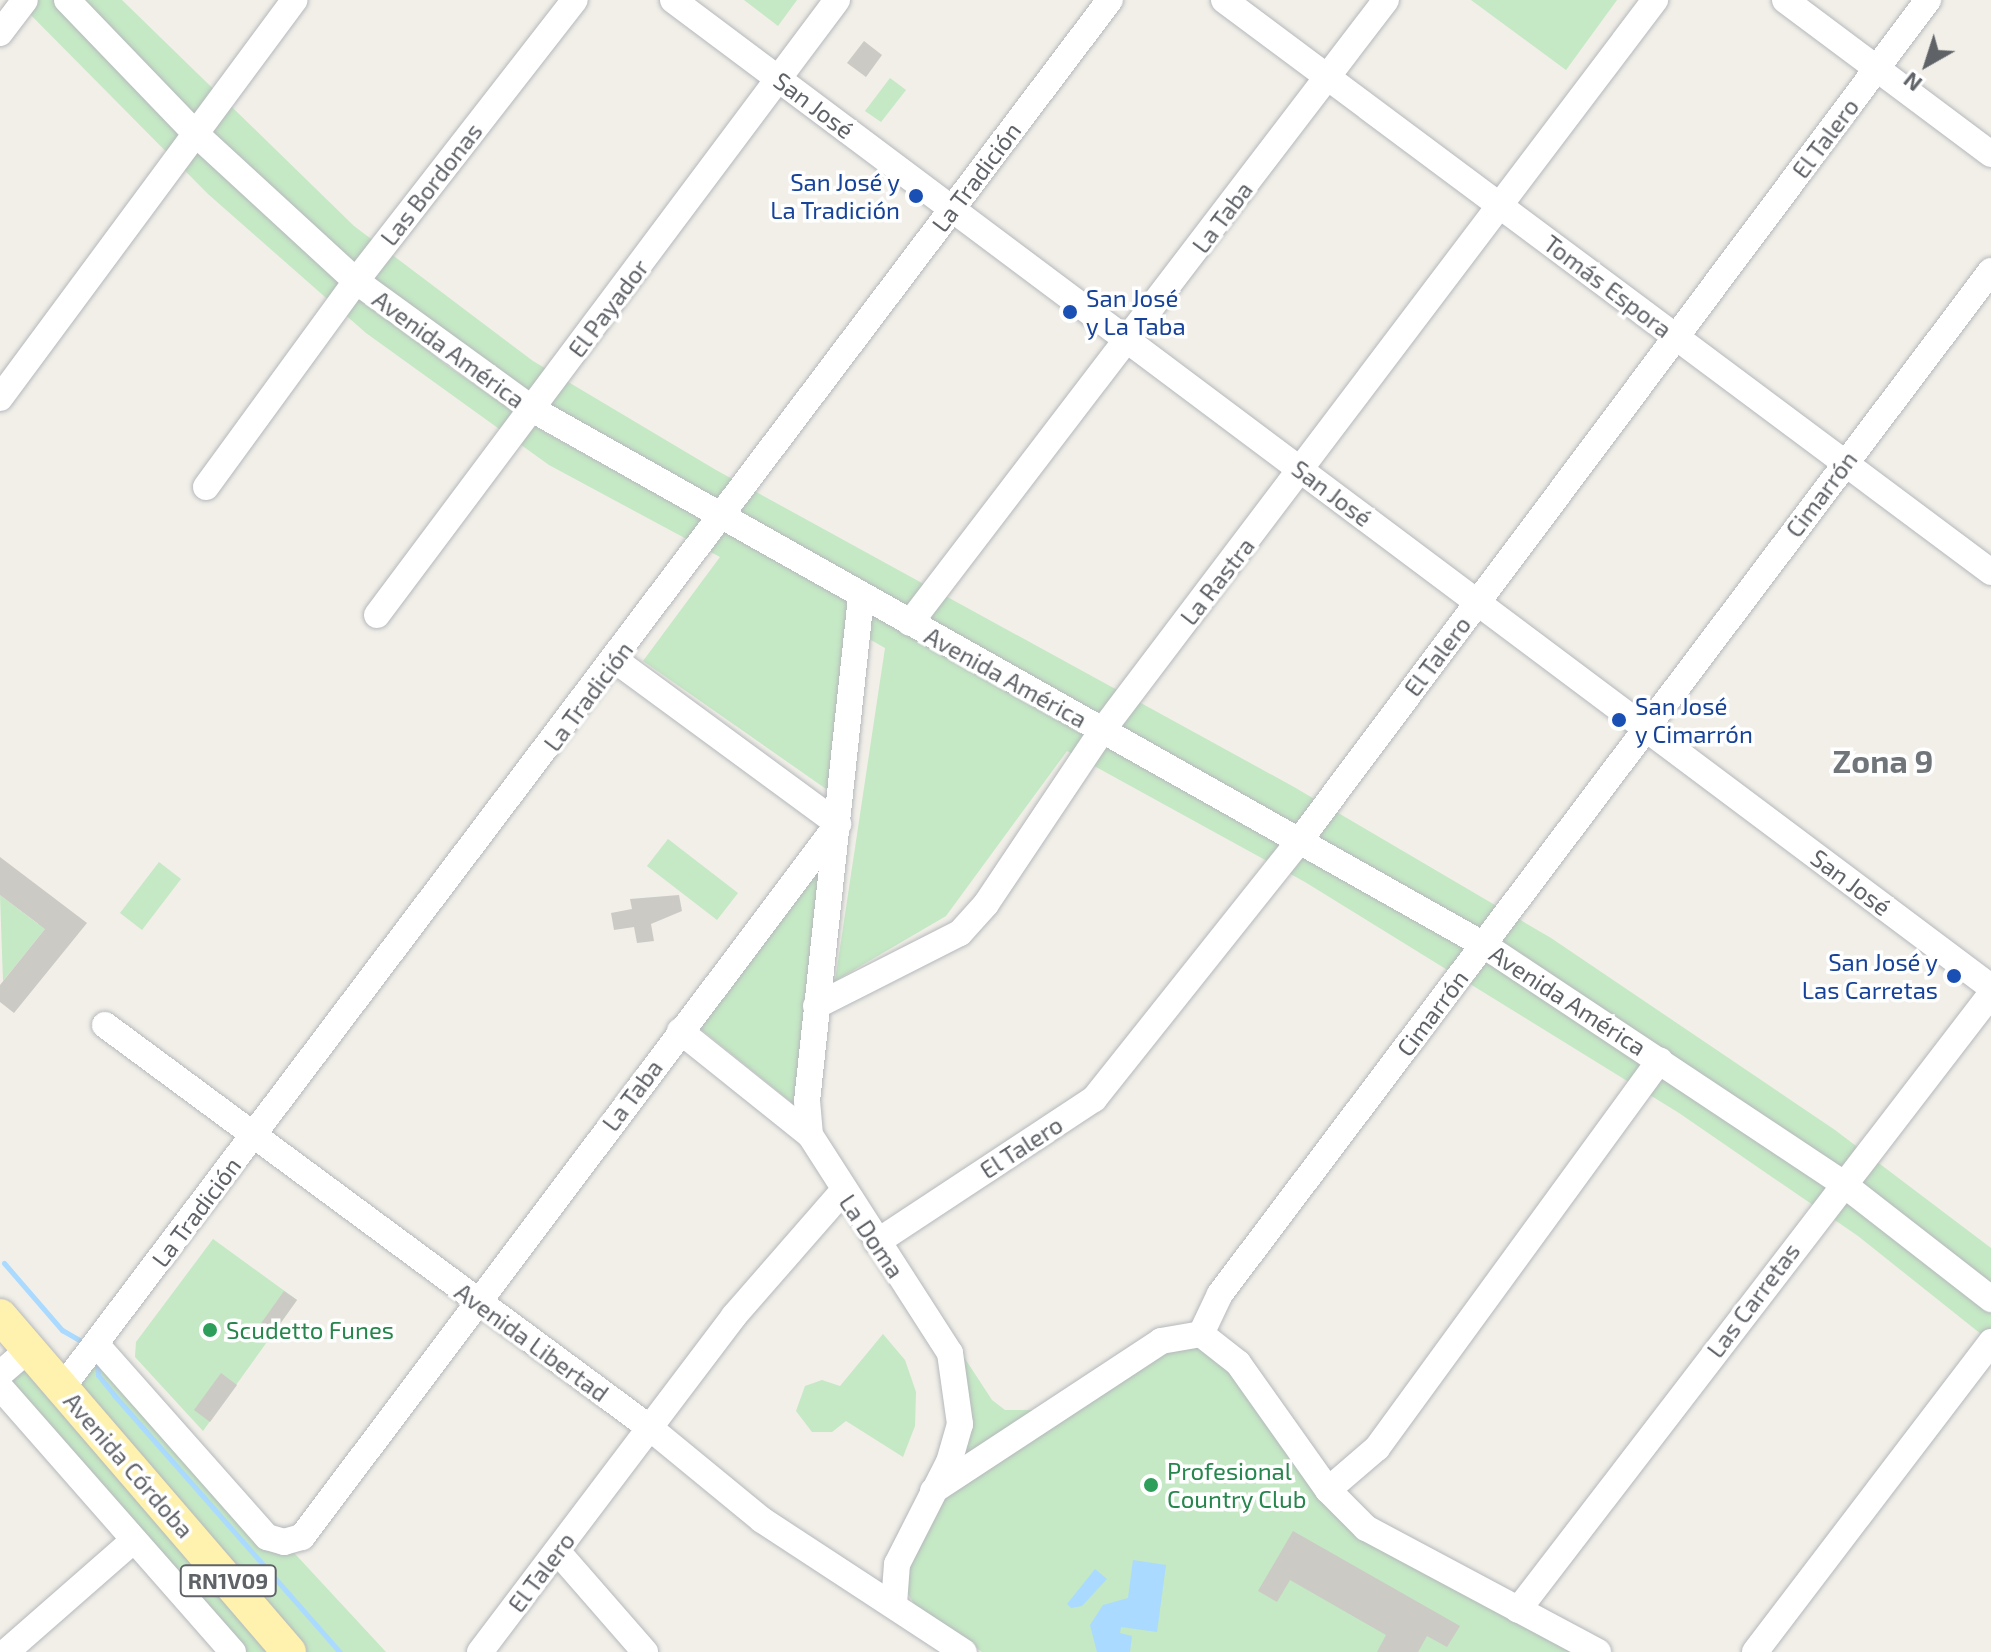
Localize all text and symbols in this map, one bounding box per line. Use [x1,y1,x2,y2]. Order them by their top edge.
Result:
north arrow [1887,24,1967,104]
street label: San José [768,66,860,144]
text: N [1898,68,1926,98]
street label: El Talero [1785,92,1865,184]
street label: La Tradición [925,116,1027,238]
street label: Las Bordonas [374,117,488,251]
place label: San José y La Tradición [770,168,900,224]
street label: La Taba [1186,175,1258,259]
marker: San José y La Tradición [907,187,925,205]
street label: Tomás Espora [1538,229,1678,343]
street label: El Payador [562,253,654,363]
street label: Avenida América [367,284,531,414]
place label: San José y La Taba [1086,284,1187,340]
marker: San José y La Taba [1061,303,1079,321]
street label: Cimarrón [1779,445,1863,543]
street label: San José [1286,454,1378,532]
street label: La Rastra [1174,532,1260,630]
street label: El Talero [1397,610,1477,702]
street label: Avenida América [920,620,1092,734]
street label: La Tradición [537,635,639,757]
place label: San José y Cimarrón [1635,692,1753,748]
marker: San José y Cimarrón [1610,711,1628,729]
district label: Zona 9 [1833,741,1933,779]
street label: San José [1805,843,1897,921]
street label: Avenida América [1484,939,1652,1061]
place label: San José y Las Carretas [1802,948,1938,1004]
street label: Cimarrón [1390,964,1474,1062]
marker: San José y Las Carretas [1945,967,1963,985]
street label: La Taba [596,1053,668,1137]
street label: El Talero [974,1109,1068,1185]
street label: La Tradición [145,1151,247,1273]
street label: La Doma [834,1189,910,1283]
street label: Las Carretas [1701,1237,1805,1363]
street label: Avenida Libertad [450,1277,614,1407]
place label: Scudetto Funes [226,1316,394,1344]
marker: Scudetto Funes [201,1321,219,1339]
street label: Avenida Córdoba [58,1386,200,1544]
place label: Profesional Country Club [1167,1457,1307,1513]
marker: Profesional Country Club [1142,1476,1160,1494]
street label: El Talero [501,1526,581,1618]
road number: RN1V09 [178,1563,278,1599]

